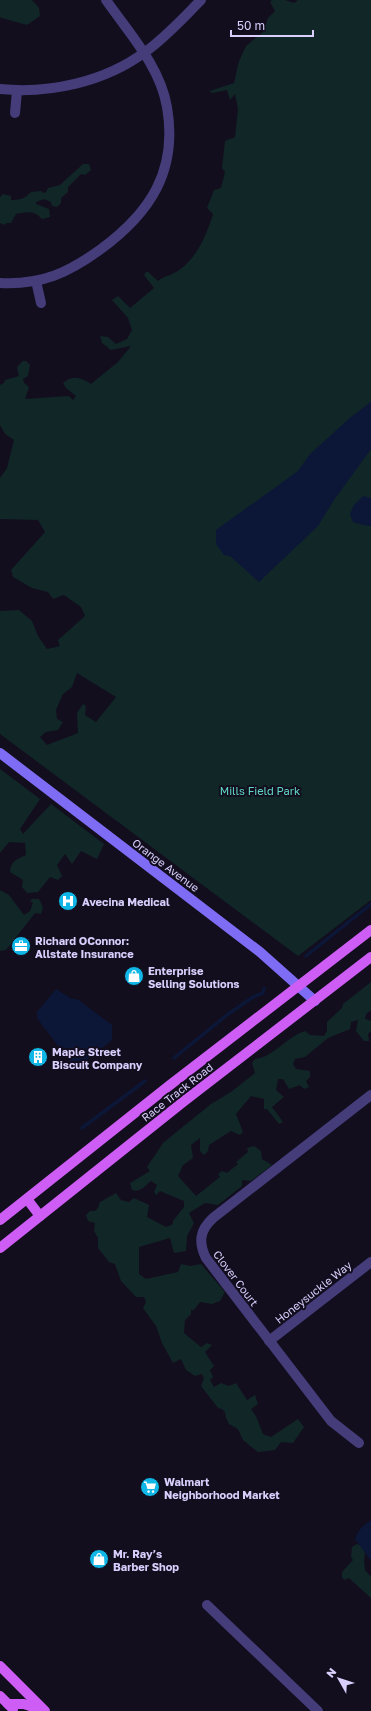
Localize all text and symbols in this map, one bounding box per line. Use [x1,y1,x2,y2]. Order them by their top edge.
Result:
scale bar [231,12,313,38]
text: 50 m [237,18,265,33]
park label: Mills Field Park [220,784,300,797]
street label: Orange Avenue [130,836,202,894]
hospital icon: Avecina Medical [57,890,79,912]
place label: Avecina Medical [82,895,170,908]
place label: Richard OConnor: Allstate Insurance [35,934,134,960]
office icon: Richard OConnor: Allstate Insurance [10,935,32,957]
place label: Enterprise Selling Solutions [148,964,239,990]
shop icon: Enterprise Selling Solutions [123,965,145,987]
place label: Maple Street Biscuit Company [52,1045,143,1071]
building icon: Maple Street Biscuit Company [27,1046,49,1068]
street label: Race Track Road [139,1060,215,1124]
street label: Clover Court [211,1248,261,1308]
street label: Honeysuckle Way [272,1258,354,1326]
place label: Walmart Neighborhood Market [164,1475,280,1501]
supermarket icon: Walmart Neighborhood Market [139,1476,161,1498]
place label: Mr. Ray’s Barber Shop [113,1547,179,1573]
shop icon: Mr. Ray’s Barber Shop [88,1548,110,1570]
north arrow [319,1659,359,1699]
text: N [323,1665,339,1680]

